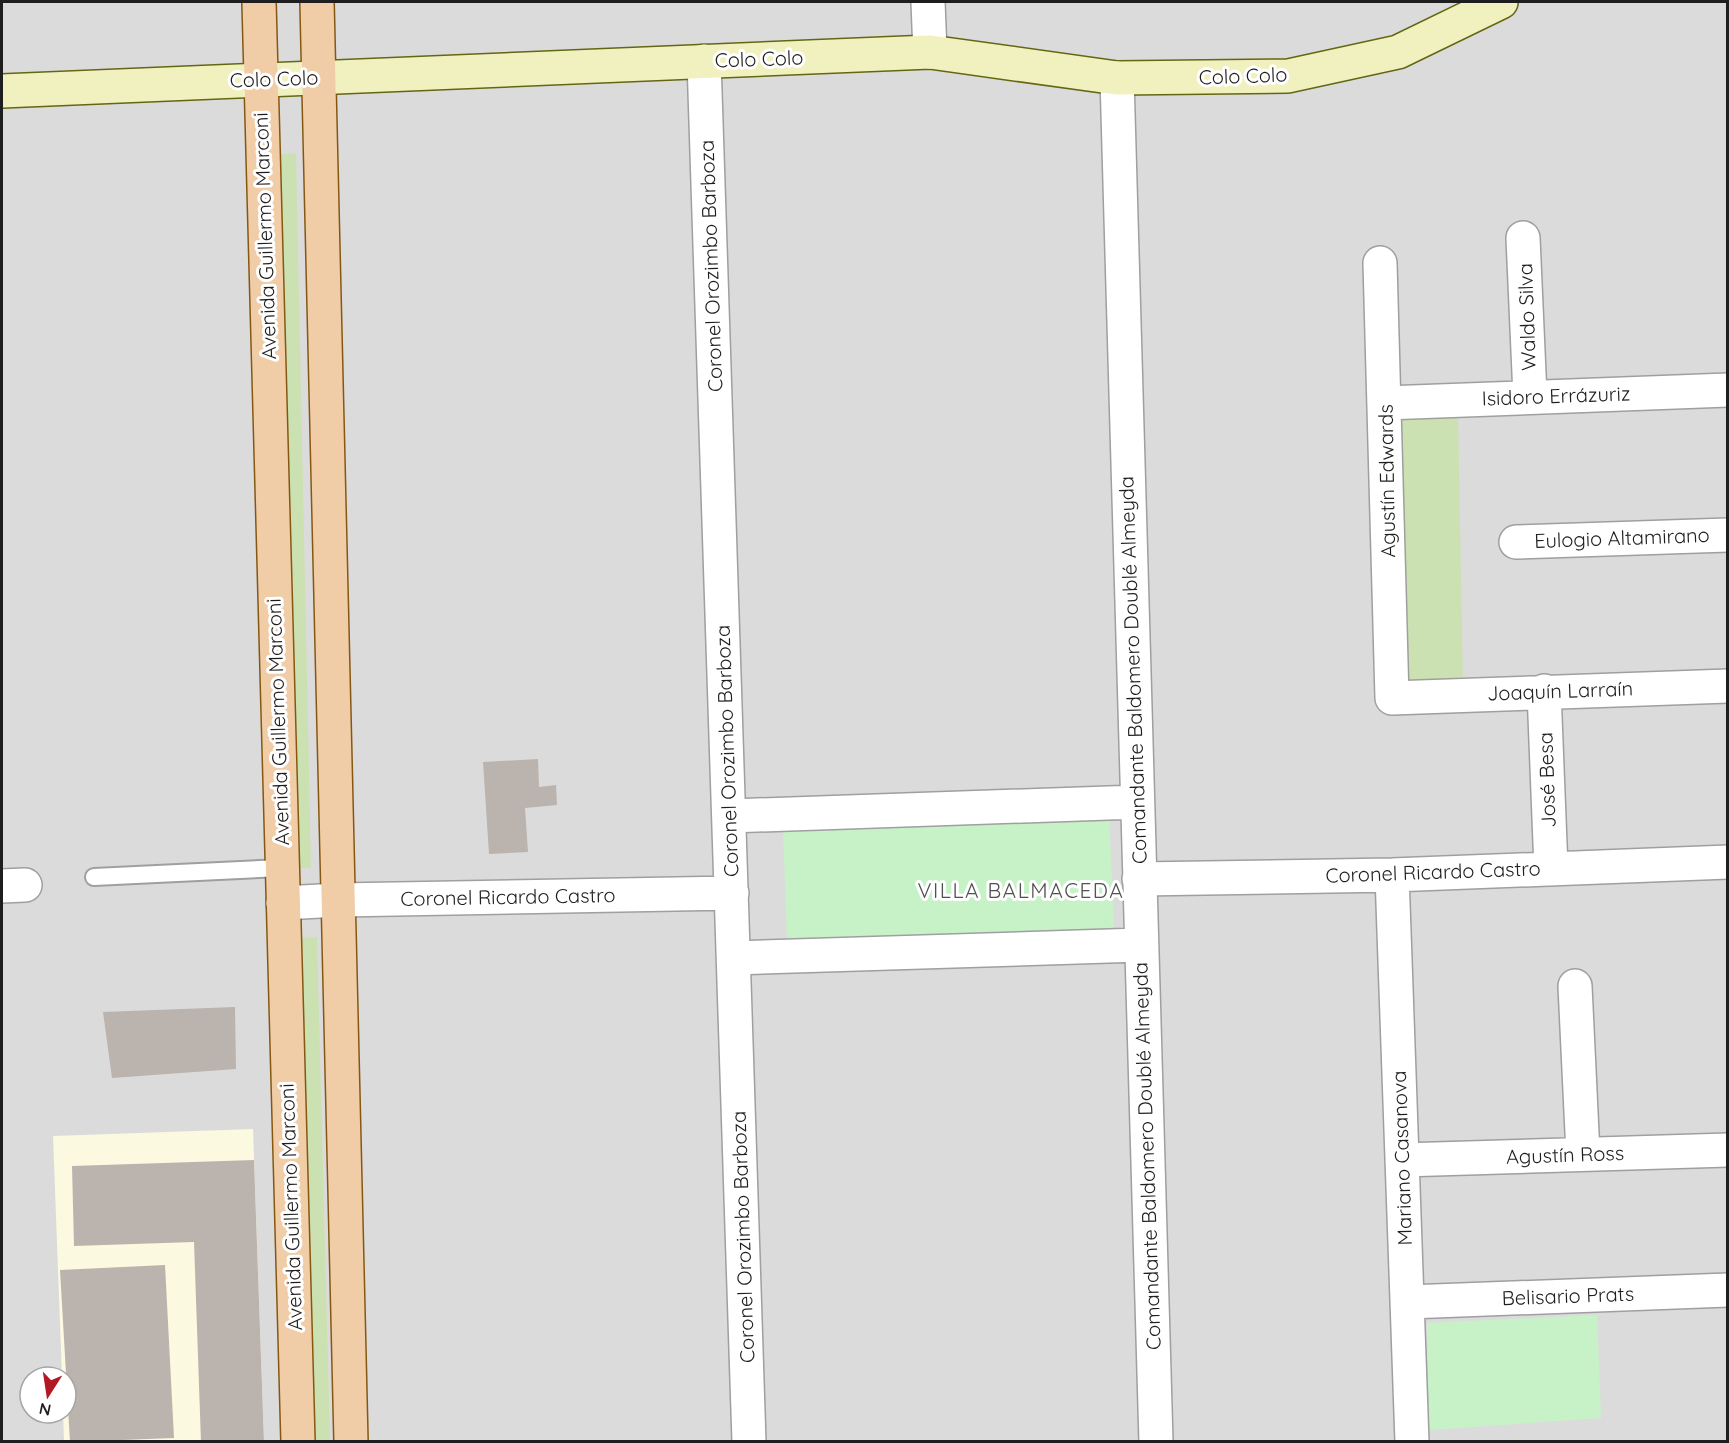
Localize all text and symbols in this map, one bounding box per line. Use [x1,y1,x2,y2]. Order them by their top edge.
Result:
street label: Colo Colo [714,44,804,73]
street label: Colo Colo [1198,61,1288,90]
street label: Colo Colo [229,64,319,93]
street label: Avenida Guillermo Marconi [248,112,281,360]
street label: Coronel Orozimbo Barboza [694,140,727,392]
street label: Waldo Silva [1512,263,1541,371]
street label: Isidoro Errázuriz [1481,380,1631,411]
street label: Agustín Edwards [1373,404,1400,558]
street label: Comandante Baldomero Doublé Almeyda [1113,476,1152,864]
street label: Eulogio Altamirano [1534,522,1710,553]
street label: Avenida Guillermo Marconi [261,598,294,846]
street label: Coronel Orozimbo Barboza [710,625,743,877]
street label: Joaquín Larraín [1486,675,1634,706]
street label: José Besa [1532,732,1561,828]
street label: Coronel Ricardo Castro [1325,855,1541,888]
district label: VILLA BALMACEDA [918,877,1124,903]
street label: Coronel Ricardo Castro [400,882,616,911]
street label: Comandante Baldomero Doublé Almeyda [1127,962,1166,1350]
street label: Mariano Casanova [1386,1070,1417,1246]
street label: Avenida Guillermo Marconi [274,1083,307,1331]
street label: Coronel Orozimbo Barboza [726,1111,759,1363]
street label: Agustín Ross [1505,1140,1625,1169]
street label: Belisario Prats [1501,1281,1635,1310]
north arrow [18,1365,78,1425]
text: N [37,1399,53,1421]

